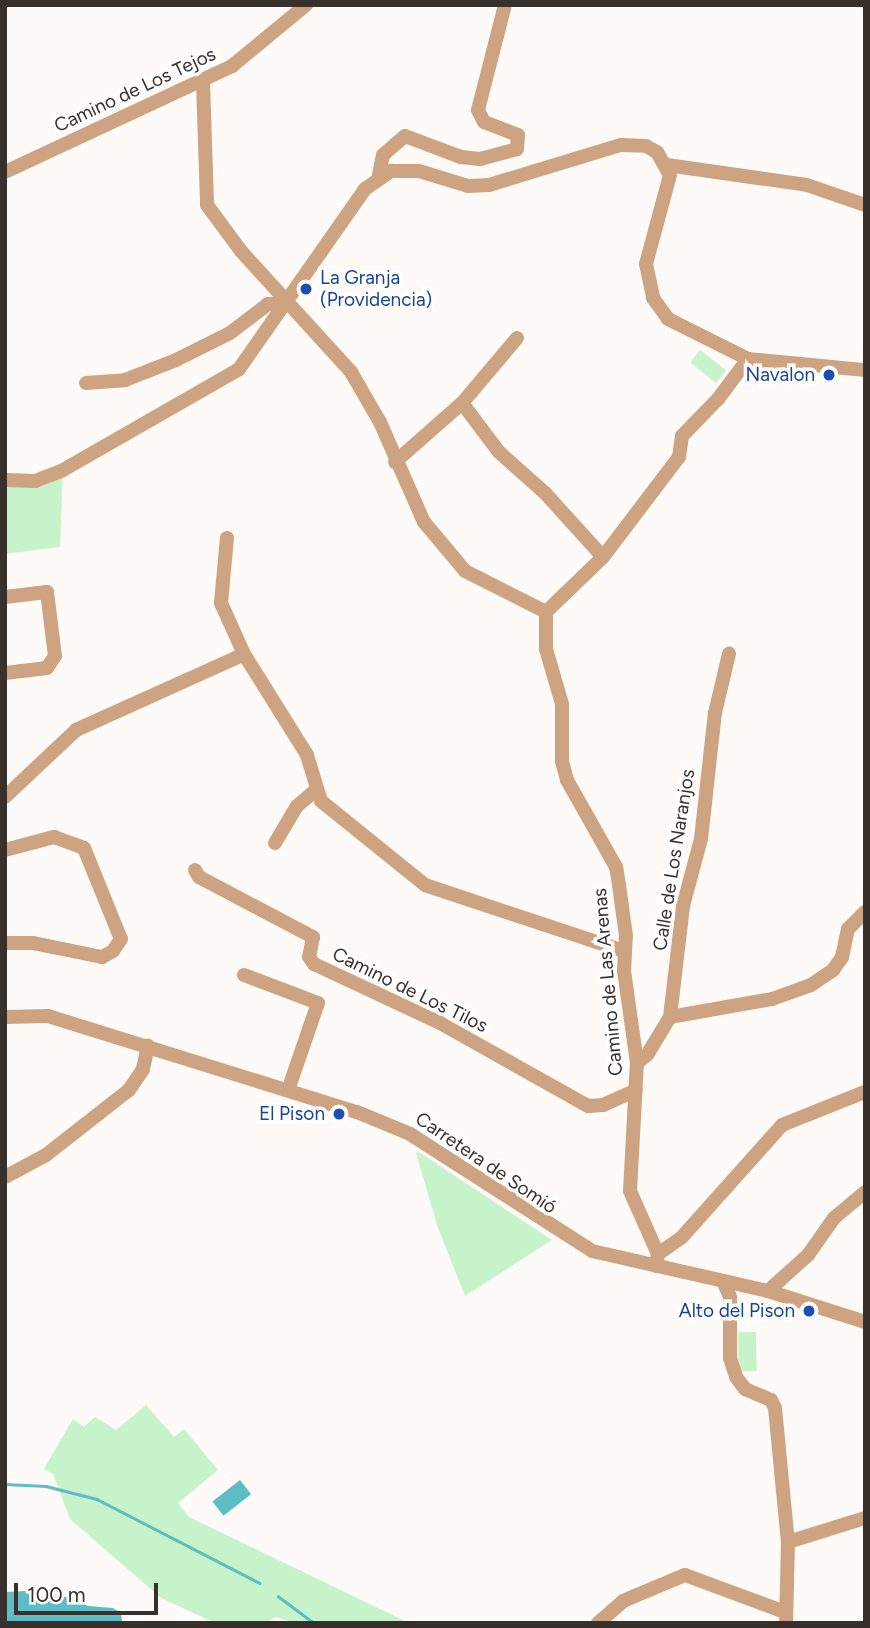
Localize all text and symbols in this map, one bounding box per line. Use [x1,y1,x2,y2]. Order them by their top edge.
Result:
street label: Camino de Los Tejos [51,43,219,137]
place label: La Granja (Providencia) [320,267,432,311]
marker: La Granja (Providencia) [298,281,314,297]
place label: Navalon [746,364,815,386]
marker: Navalon [821,367,837,383]
street label: Calle de Los Naranjos [648,768,700,952]
street label: Camino de Las Arenas [588,887,628,1077]
street label: Camino de Los Tilos [329,943,491,1037]
place label: El Pison [259,1103,325,1125]
marker: El Pison [331,1106,347,1122]
street label: Carretera de Somió [411,1107,561,1219]
place label: Alto del Pison [679,1300,795,1322]
marker: Alto del Pison [801,1303,817,1319]
scale bar [18,1568,161,1612]
text: 100 m [27,1582,86,1607]

